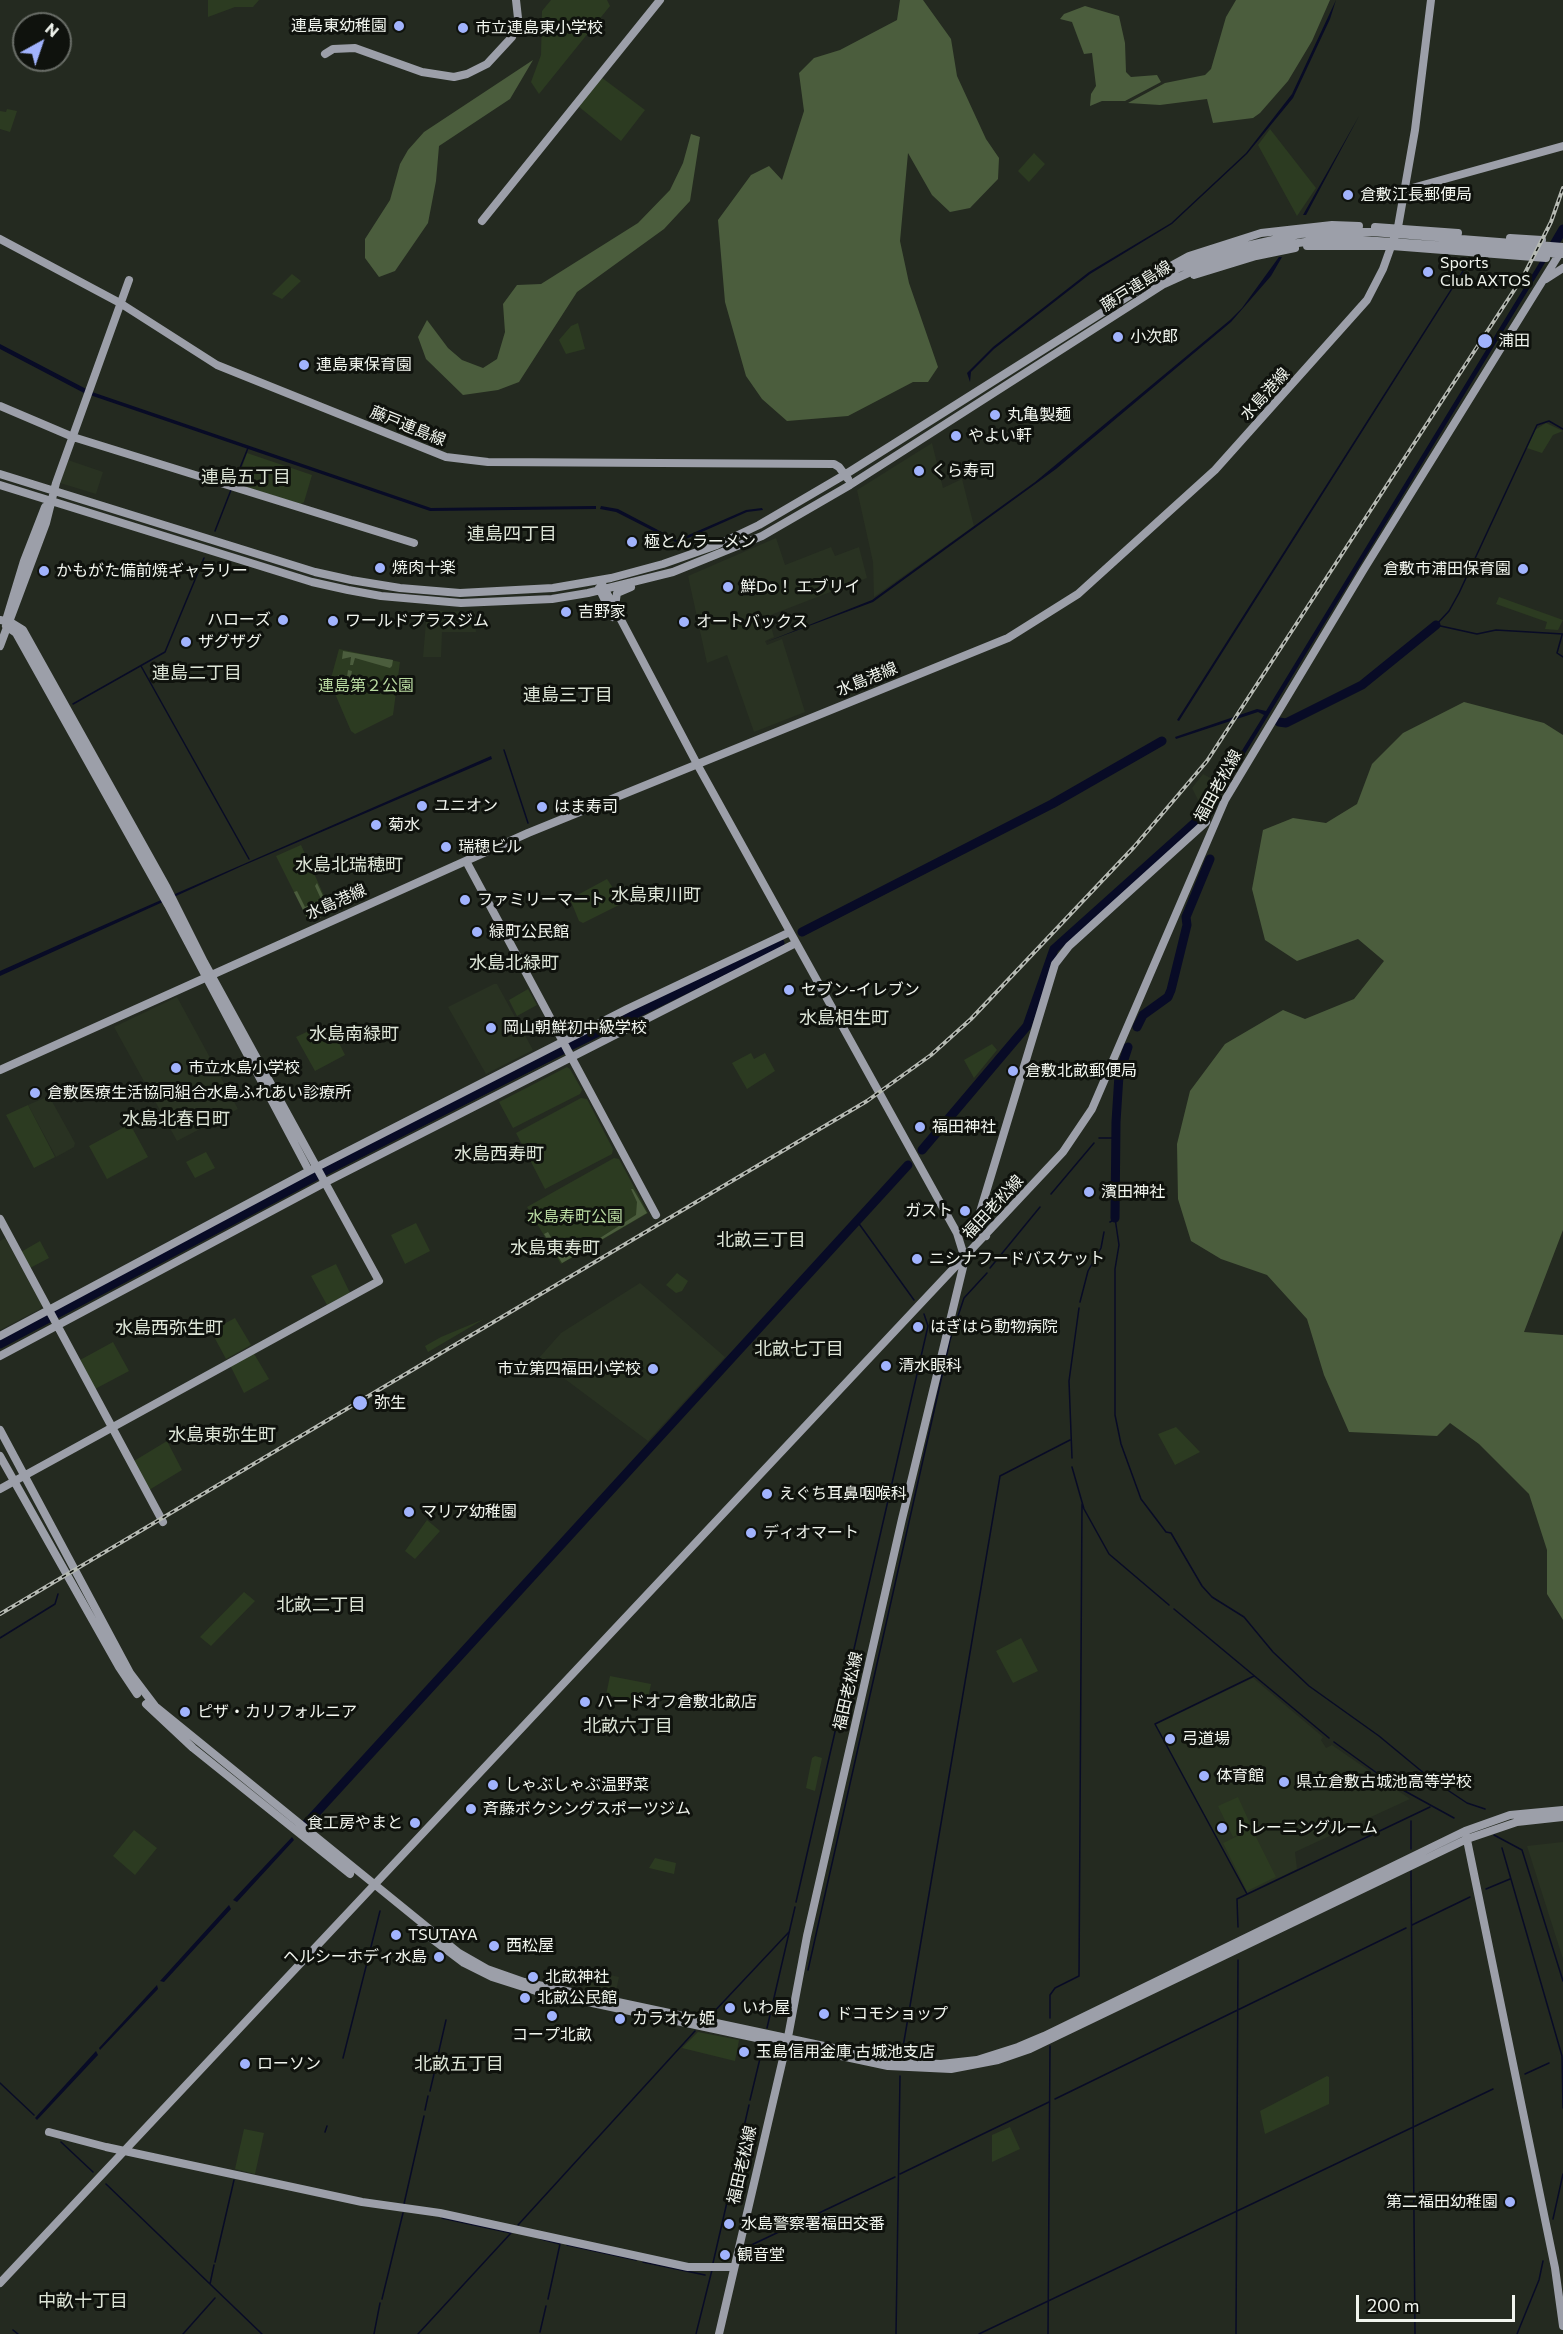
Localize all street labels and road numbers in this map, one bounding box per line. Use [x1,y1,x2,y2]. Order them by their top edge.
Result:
street label: 藤戸連島線 [1097,257,1175,315]
street label: 水島港線 [1236,364,1294,424]
street label: 藤戸連島線 [367,402,449,450]
street label: 水島港線 [834,658,900,700]
street label: 福田老松線 [1190,746,1246,826]
street label: 水島港線 [303,880,369,924]
street label: 福田老松線 [959,1171,1027,1243]
street label: 福田老松線 [830,1650,866,1732]
street label: 福田老松線 [724,2124,760,2206]

